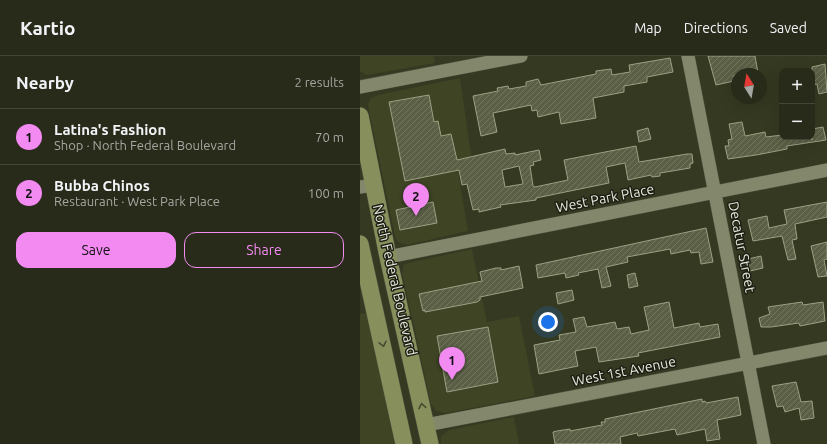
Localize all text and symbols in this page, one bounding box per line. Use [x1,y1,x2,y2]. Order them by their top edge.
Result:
text: Kartio [20,17,76,39]
text: Map [634,20,662,36]
text: Directions [684,20,748,36]
text: Saved [770,20,807,36]
north arrow [731,68,767,104]
map controls [779,68,815,140]
button: + [779,68,815,104]
text: Nearby [16,73,74,92]
text: 2 results [294,75,344,89]
button: − [779,104,815,140]
text: Latina's Fashion [54,121,166,138]
text: 1 [25,130,33,144]
text: 70 m [315,130,344,144]
text: Shop · North Federal Boulevard [54,138,236,152]
text: Bubba Chinos [54,177,150,194]
street label: West Park Place [555,181,655,215]
pin: 2 [403,183,429,216]
text: 2 [25,186,33,200]
text: 100 m [308,186,344,200]
text: Restaurant · West Park Place [54,194,220,208]
street label: Decatur Street [725,200,759,294]
street label: North Federal Boulevard [370,203,420,357]
button: Save [16,232,176,268]
button: Share [184,232,344,268]
your location [538,312,558,332]
one-way arrow [378,340,387,347]
pin: 1 [439,347,465,380]
street label: West 1st Avenue [571,353,677,389]
one-way arrow [419,403,427,409]

